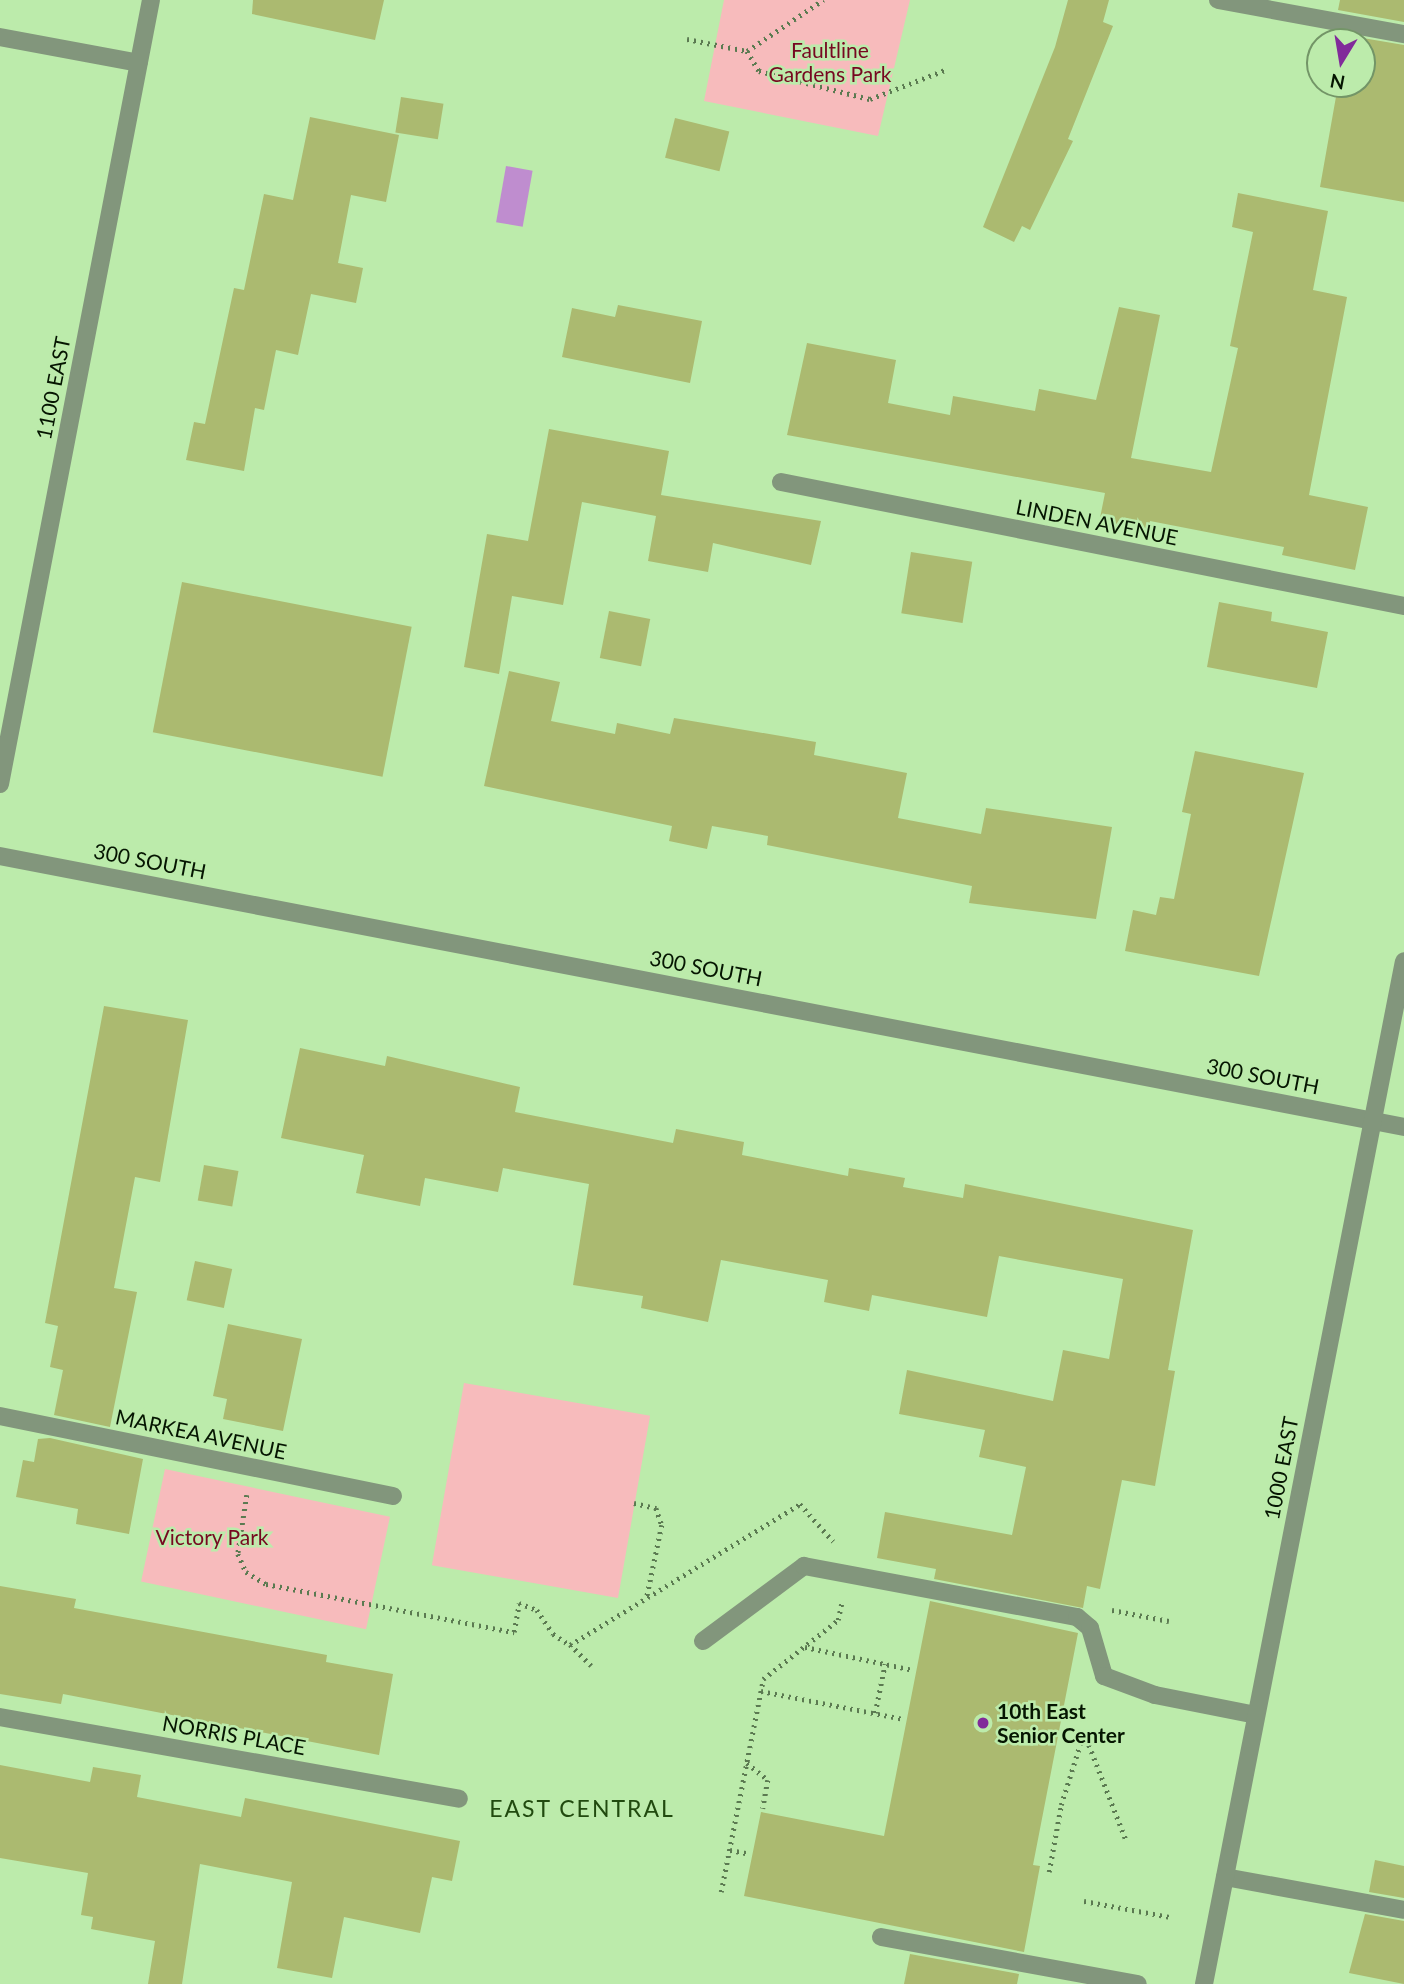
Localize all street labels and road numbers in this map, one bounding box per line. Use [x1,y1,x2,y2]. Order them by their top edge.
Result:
street label: 1100 EAST [31,334,75,442]
street label: LINDEN AVENUE [1013,494,1181,550]
street label: 300 SOUTH [92,838,208,884]
street label: 300 SOUTH [648,945,764,991]
street label: 300 SOUTH [1205,1053,1321,1099]
street label: MARKEA AVENUE [113,1403,289,1465]
street label: 1000 EAST [1259,1414,1303,1522]
street label: NORRIS PLACE [160,1710,308,1760]

